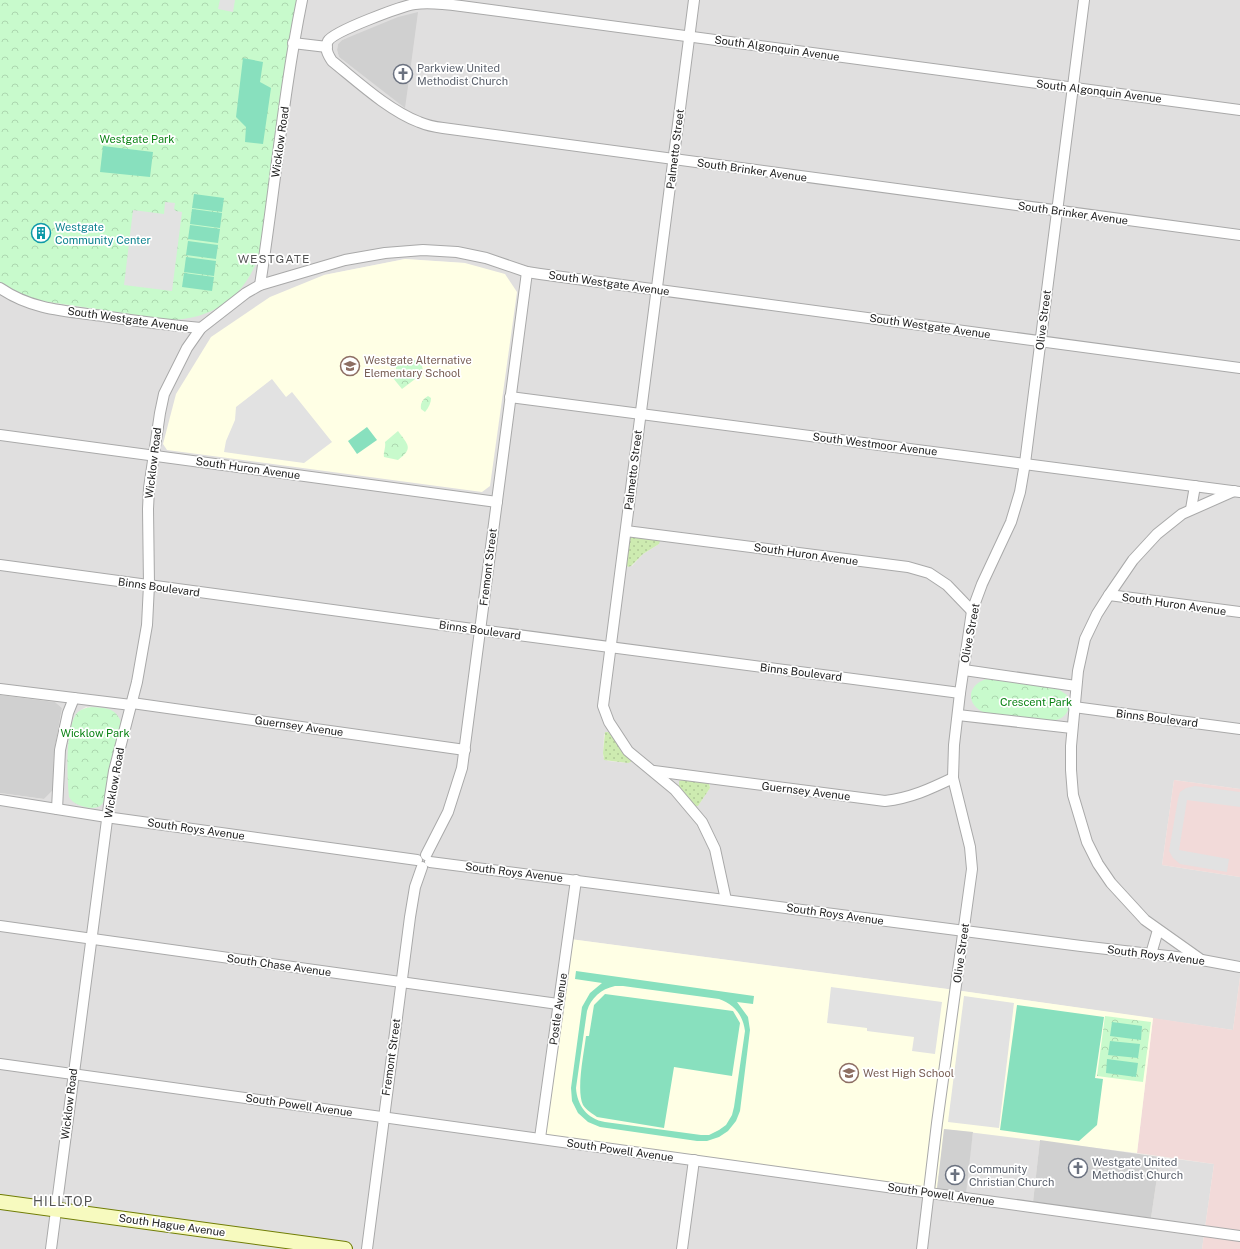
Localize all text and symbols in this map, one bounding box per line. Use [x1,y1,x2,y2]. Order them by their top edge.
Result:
street label: South Algonquin Avenue [714,33,840,63]
place label: Parkview United Methodist Church [417,62,508,87]
church icon: Parkview United Methodist Church [392,63,414,85]
street label: South Algonquin Avenue [1036,77,1162,105]
street label: Wicklow Road [269,106,291,178]
street label: Palmetto Street [664,108,686,190]
park label: Westgate Park [100,133,174,145]
street label: South Brinker Avenue [696,156,808,184]
street label: South Brinker Avenue [1017,199,1129,227]
place label: Westgate Community Center [55,221,151,246]
building icon: Westgate Community Center [30,222,52,244]
district label: WESTGATE [238,252,310,266]
street label: South Westgate Avenue [548,269,670,297]
street label: Olive Street [1033,289,1053,351]
street label: South Westgate Avenue [67,305,189,333]
street label: South Westgate Avenue [869,312,991,340]
place label: Westgate Alternative Elementary School [364,354,472,379]
school or university icon: Westgate Alternative Elementary School [339,355,361,377]
street label: Wicklow Road [143,427,163,499]
street label: Palmetto Street [622,429,644,511]
street label: South Westmoor Avenue [812,430,938,458]
street label: South Huron Avenue [195,455,301,481]
street label: Fremont Street [477,528,499,606]
street label: South Huron Avenue [753,541,859,567]
street label: Binns Boulevard [117,575,201,599]
street label: South Huron Avenue [1121,591,1227,617]
street label: Olive Street [958,602,982,664]
street label: Binns Boulevard [438,618,522,642]
street label: Binns Boulevard [759,661,843,683]
park label: Crescent Park [1000,696,1072,708]
street label: Binns Boulevard [1115,707,1199,729]
street label: Guernsey Avenue [254,714,344,738]
park label: Wicklow Park [60,727,130,739]
street label: Wicklow Road [102,747,126,819]
street label: Guernsey Avenue [761,780,851,802]
street label: South Roys Avenue [146,816,246,842]
street label: South Roys Avenue [464,860,564,884]
street label: South Roys Avenue [785,901,885,927]
street label: Olive Street [951,922,971,984]
street label: South Roys Avenue [1106,943,1206,967]
street label: South Chase Avenue [226,952,332,978]
street label: Postle Avenue [547,972,569,1046]
street label: Fremont Street [380,1018,402,1096]
school or university icon: West High School [838,1062,860,1084]
place label: West High School [863,1067,954,1079]
street label: Wicklow Road [59,1068,79,1140]
street label: South Powell Avenue [245,1092,353,1118]
street label: South Powell Avenue [566,1137,674,1163]
place label: Westgate United Methodist Church [1092,1156,1183,1181]
church icon: Westgate United Methodist Church [1067,1157,1089,1179]
place label: Community Christian Church [969,1163,1054,1188]
church icon: Community Christian Church [944,1164,966,1186]
street label: South Powell Avenue [887,1181,995,1207]
district label: HILLTOP [33,1194,93,1209]
street label: South Hague Avenue [118,1212,226,1238]

